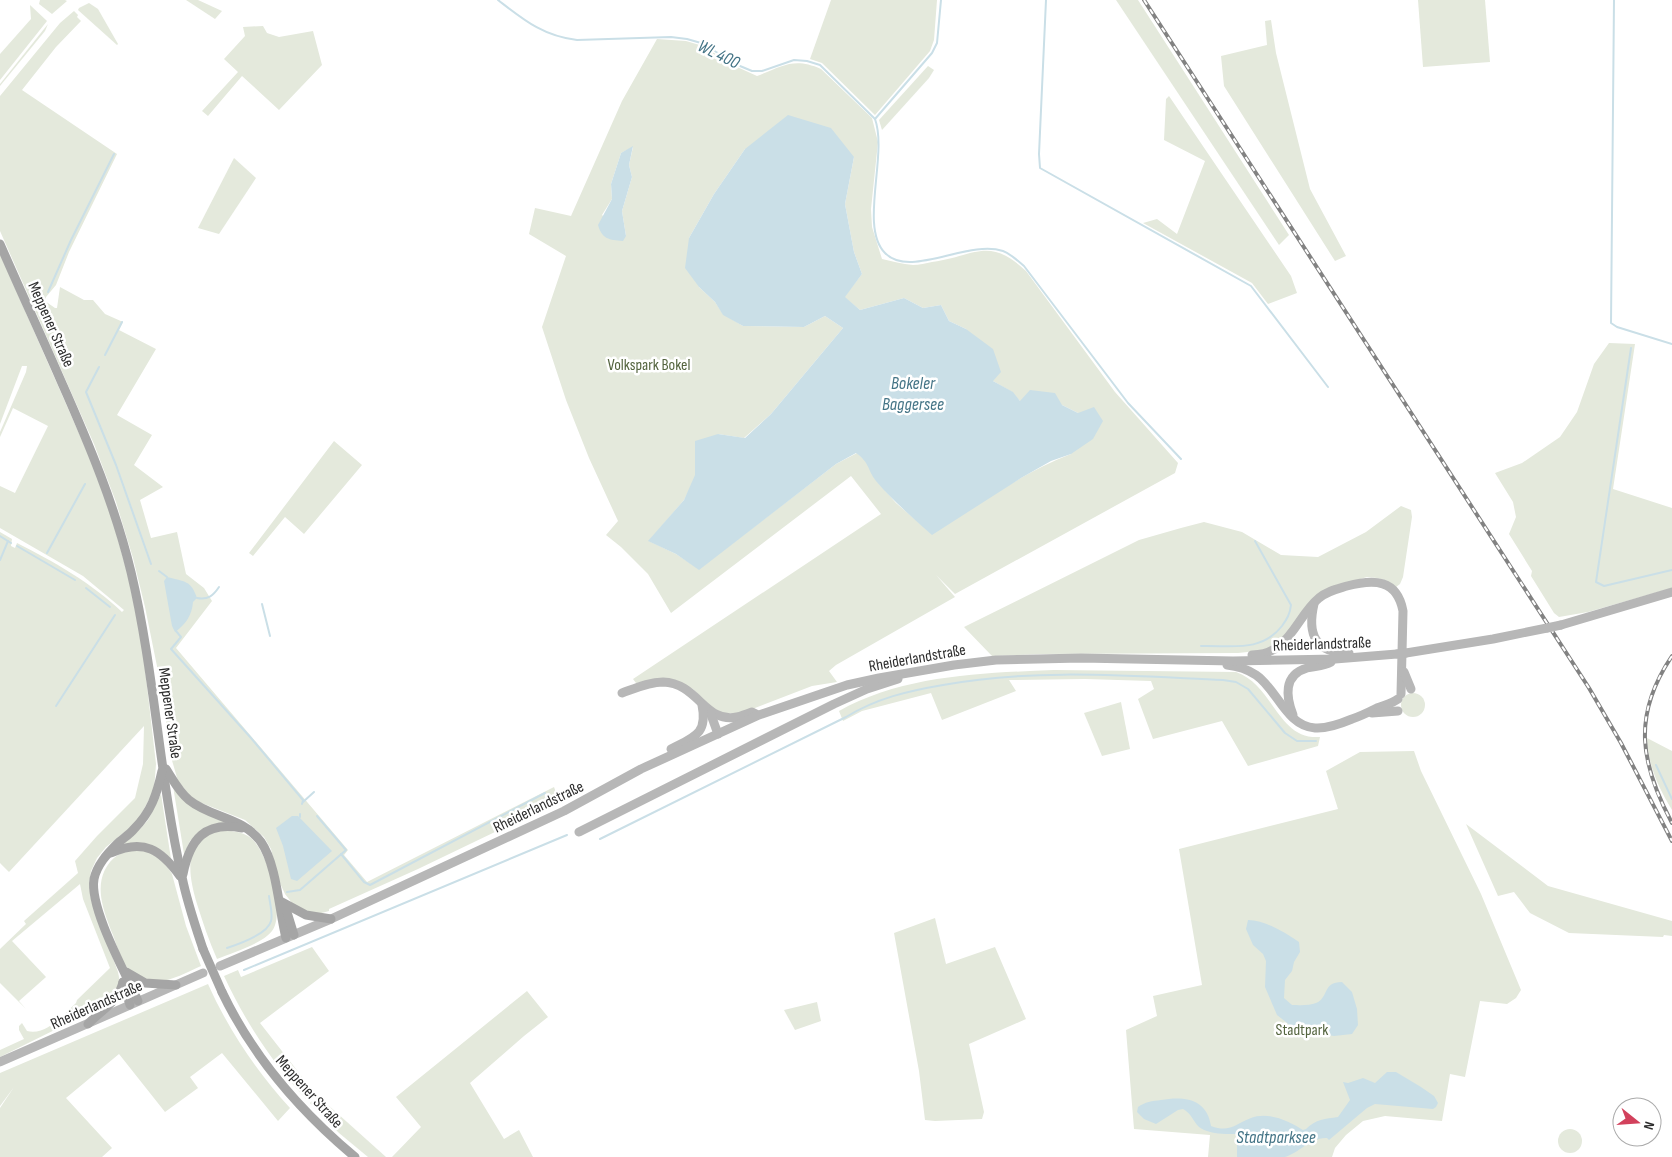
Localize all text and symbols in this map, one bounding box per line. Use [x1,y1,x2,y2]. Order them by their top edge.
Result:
water label: WL 400 [694,35,744,74]
street label: Meppener Straße [23,279,78,370]
park label: Volkspark Bokel [608,356,691,375]
water label: Bokeler Baggersee [882,373,944,415]
street label: Rheiderlandstraße [1273,633,1371,656]
street label: Rheiderlandstraße [867,641,967,676]
street label: Meppener Straße [154,667,185,760]
street label: Rheiderlandstraße [490,777,587,837]
street label: Rheiderlandstraße [48,977,145,1034]
park label: Stadtpark [1276,1021,1328,1040]
street label: Meppener Straße [271,1052,347,1132]
north arrow [1612,1097,1662,1147]
text: N [1640,1120,1658,1132]
water label: Stadtparksee [1236,1127,1316,1148]

